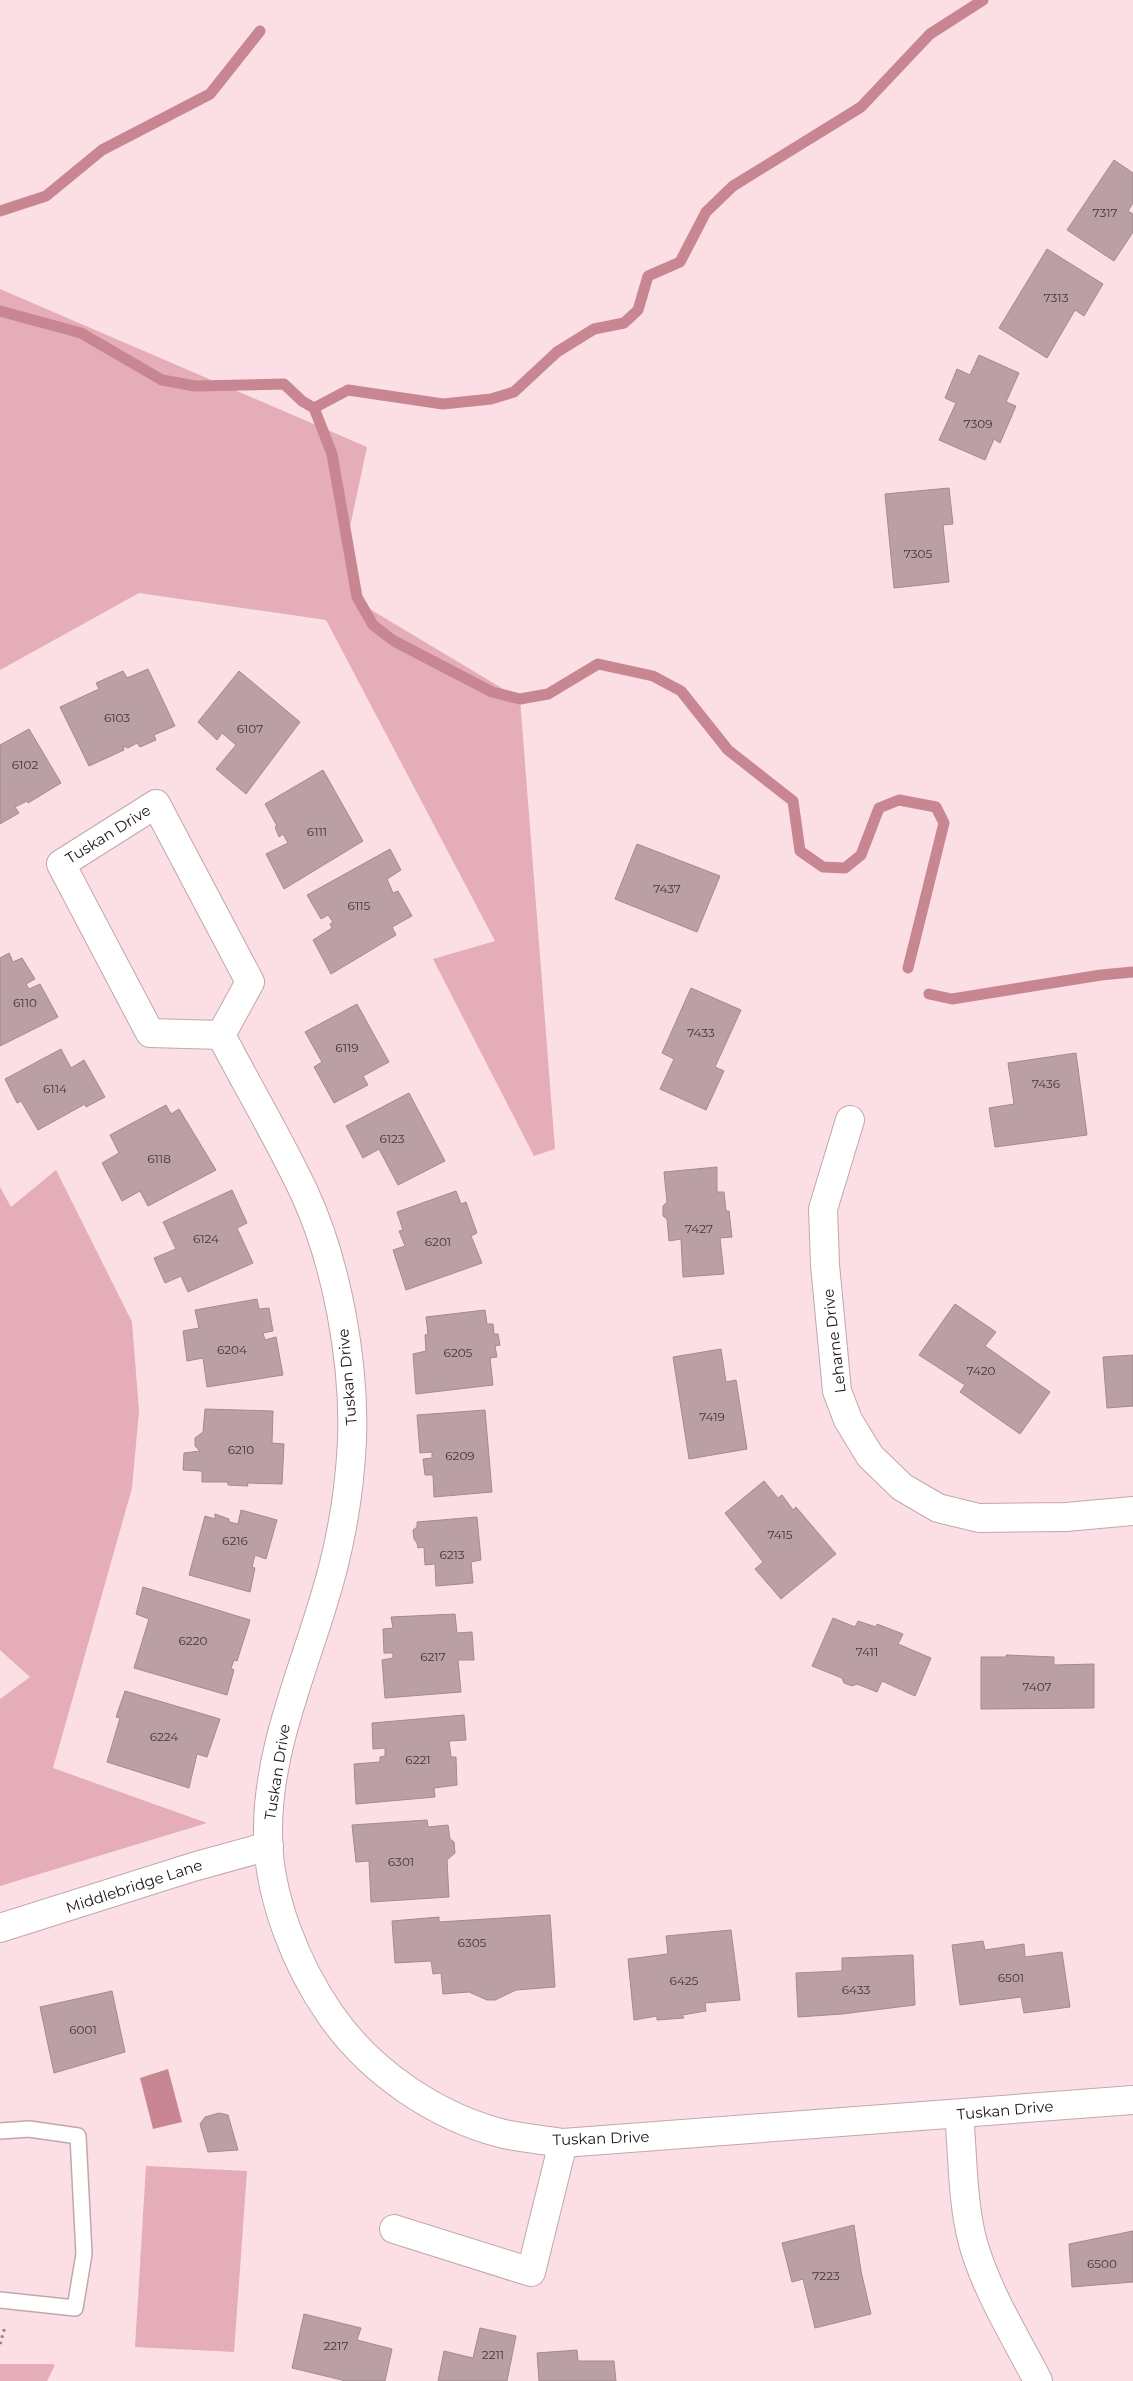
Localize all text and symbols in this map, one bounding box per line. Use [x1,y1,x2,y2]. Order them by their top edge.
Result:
house number: 7317 [1092,205,1118,220]
house number: 7313 [1044,290,1069,305]
house number: 7309 [964,416,992,431]
house number: 7305 [904,546,932,561]
house number: 6103 [104,710,130,725]
house number: 6107 [237,721,263,736]
house number: 6102 [12,757,38,772]
street label: Tuskan Drive [62,800,154,868]
house number: 6111 [307,824,327,839]
house number: 7437 [653,881,681,896]
house number: 6115 [348,898,371,913]
house number: 6110 [13,995,37,1010]
house number: 7433 [687,1025,715,1040]
house number: 6119 [335,1040,359,1055]
house number: 7436 [1032,1076,1060,1091]
house number: 6114 [43,1081,67,1096]
house number: 6123 [379,1131,405,1146]
house number: 6118 [147,1151,171,1166]
house number: 7427 [685,1221,713,1236]
house number: 6124 [193,1231,219,1246]
house number: 6201 [425,1234,451,1249]
street label: Leharne Drive [818,1288,850,1394]
street label: Tuskan Drive [333,1328,361,1426]
house number: 6204 [217,1342,247,1357]
house number: 6205 [444,1345,473,1360]
house number: 7420 [967,1363,996,1378]
house number: 7419 [699,1409,725,1424]
house number: 6210 [228,1442,254,1457]
house number: 6209 [445,1448,475,1463]
house number: 7415 [767,1527,793,1542]
house number: 6216 [222,1533,248,1548]
house number: 6213 [439,1547,465,1562]
house number: 6220 [179,1633,207,1648]
house number: 7411 [856,1644,878,1659]
house number: 6217 [420,1649,446,1664]
house number: 7407 [1022,1679,1052,1694]
street label: Tuskan Drive [260,1723,294,1821]
house number: 6224 [150,1729,178,1744]
house number: 6221 [405,1752,431,1767]
house number: 6301 [388,1854,414,1869]
street label: Middlebridge Lane [63,1855,205,1917]
house number: 6305 [458,1935,487,1950]
house number: 6501 [998,1970,1024,1985]
house number: 6425 [670,1973,699,1988]
house number: 6433 [842,1982,870,1997]
house number: 6001 [69,2022,97,2037]
street label: Tuskan Drive [956,2096,1054,2124]
street label: Tuskan Drive [552,2127,650,2149]
house number: 6500 [1087,2256,1117,2271]
house number: 7223 [812,2268,840,2283]
house number: 2217 [323,2338,349,2353]
house number: 2211 [482,2347,504,2362]

